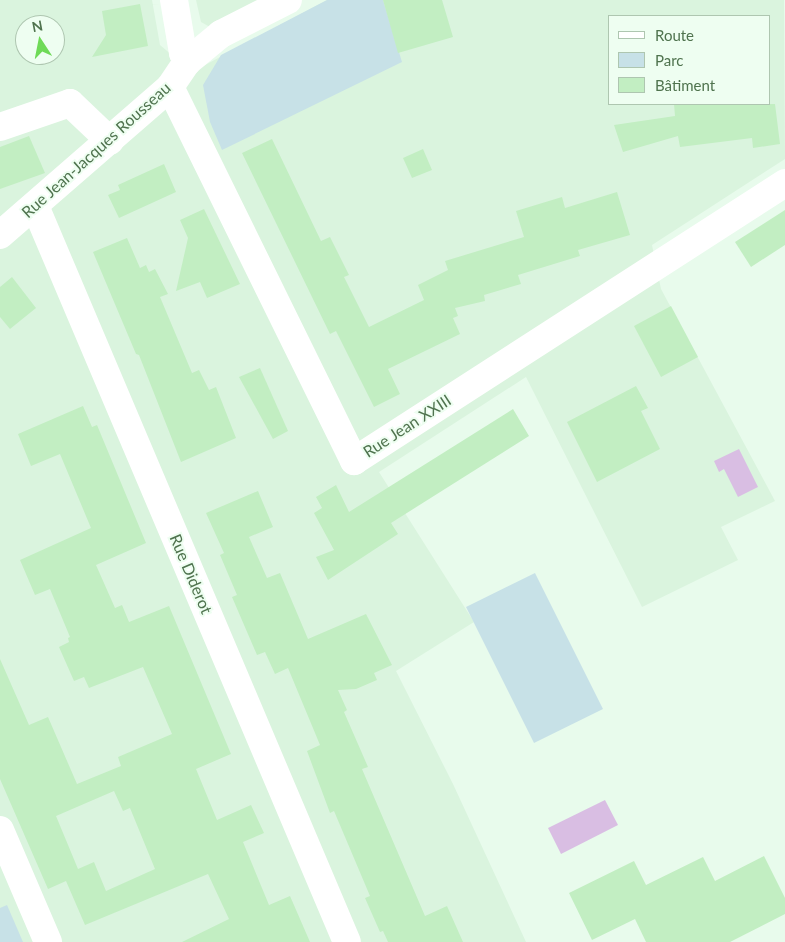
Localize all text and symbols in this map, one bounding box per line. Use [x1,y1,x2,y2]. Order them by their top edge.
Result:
north arrow [15,15,65,65]
legend [608,15,770,105]
text: N [30,16,44,35]
text: Route [655,26,694,44]
text: Parc [655,51,684,69]
text: Bâtiment [655,76,715,94]
street label: Rue Jean-Jacques Rousseau [18,78,174,222]
street label: Rue Jean XXIII [359,390,455,462]
street label: Rue Diderot [166,531,216,617]

